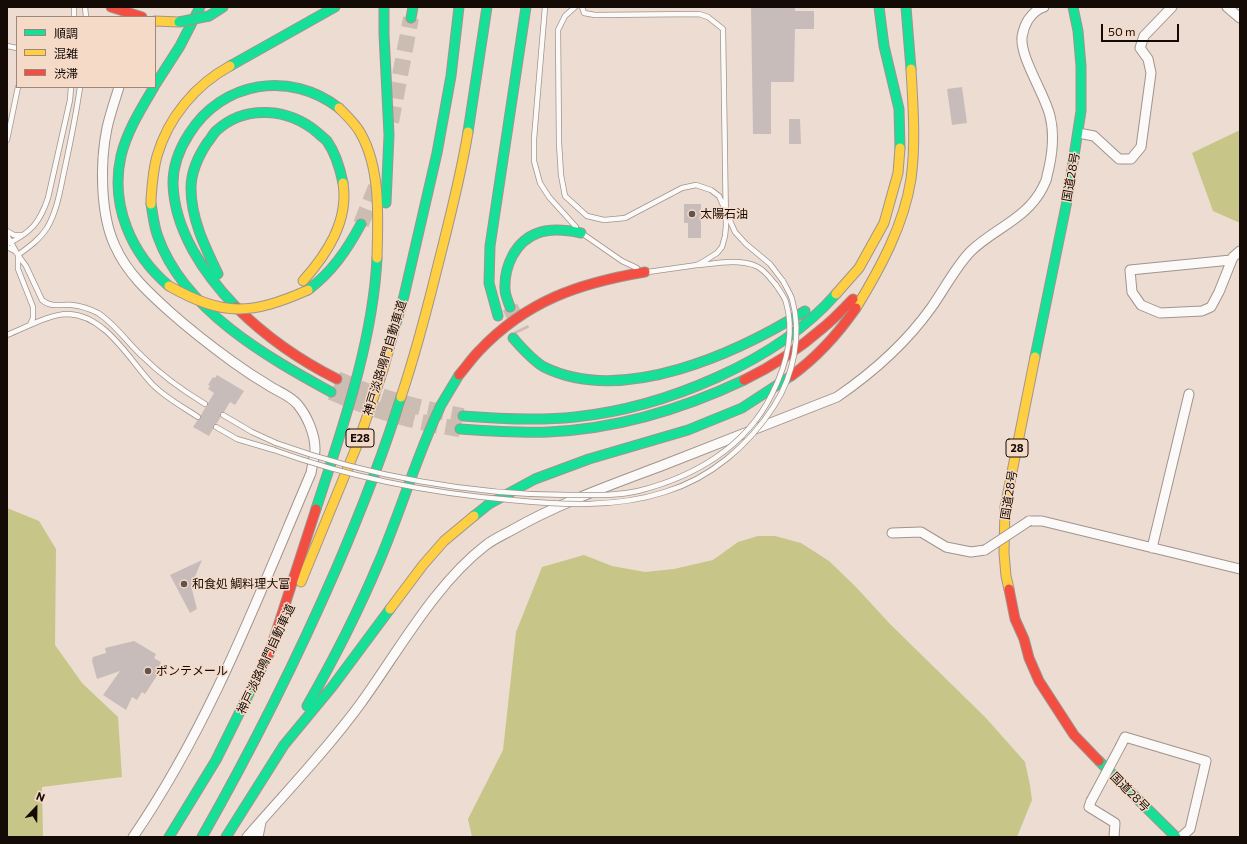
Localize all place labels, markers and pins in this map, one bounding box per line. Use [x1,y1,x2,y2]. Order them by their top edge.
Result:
place label: 太陽石油 [700,207,748,221]
marker: 太陽石油 [687,209,697,219]
place label: 和食処 鯛料理大富 [192,577,290,591]
marker: 和食処 鯛料理大富 [179,579,189,589]
place label: ポンテメール [156,664,228,678]
marker: ポンテメール [143,666,153,676]

